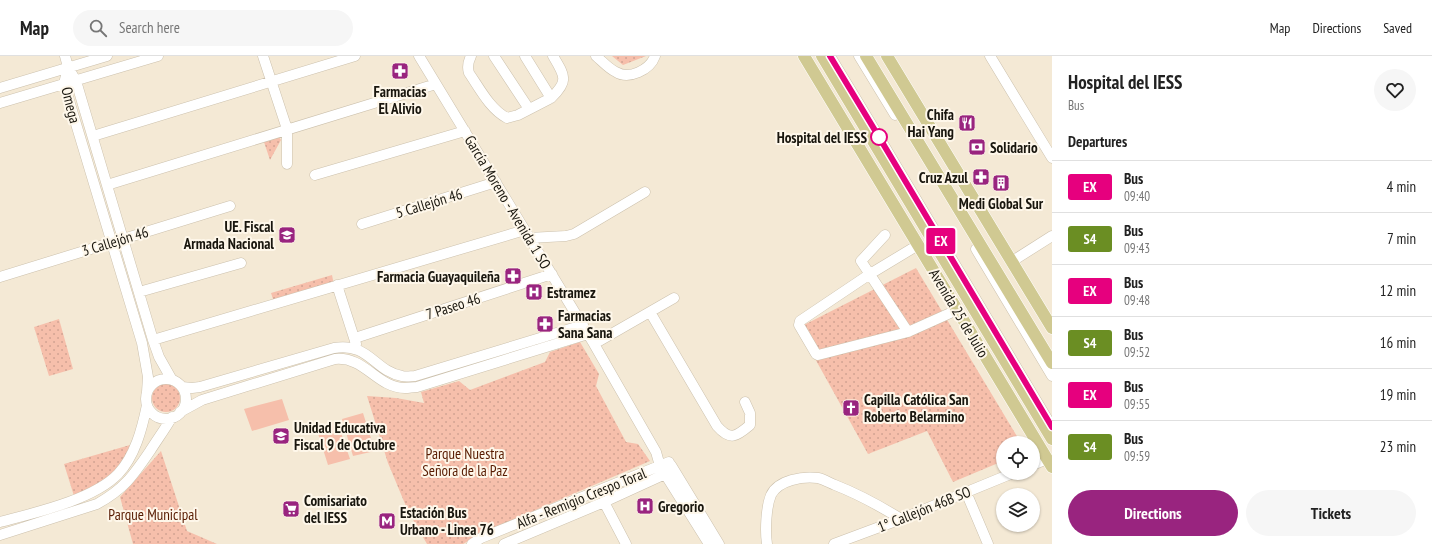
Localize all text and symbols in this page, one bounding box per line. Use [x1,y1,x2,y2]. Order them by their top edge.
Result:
search box [73,10,353,46]
text: Map [20,16,49,40]
icon: search [87,17,109,39]
text: Search here [119,18,180,37]
text: Map [1270,19,1290,37]
text: Directions [1312,19,1361,37]
text: Saved [1383,19,1412,37]
pharmacy icon: Farmacias El Alivio [390,61,410,81]
button: heart [1374,69,1416,111]
text: Hospital del IESS [1068,70,1182,94]
place label: Farmacias El Alivio [373,82,427,118]
street label: Omega [57,85,85,125]
text: Bus [1068,97,1084,114]
place label: Chifa Hai Yang [908,105,954,141]
restaurant icon: Chifa Hai Yang [957,113,977,133]
place label: Hospital del IESS [777,128,867,147]
marker: Hospital del IESS [870,128,888,146]
street label: García Moreno - Avenida 1 SO [461,132,555,272]
text: Departures [1068,132,1127,151]
bank icon: Solidario [967,137,987,157]
place label: Solidario [990,138,1038,157]
pharmacy icon: Cruz Azul [971,167,991,187]
place label: Cruz Azul [919,168,968,187]
text: Bus [1124,169,1143,188]
building icon: Medi Global Sur [991,173,1011,193]
text: 4 min [1386,177,1416,196]
text: EX [1083,178,1097,196]
street label: 5 Callejón 46 [393,184,465,222]
text: 09:40 [1124,188,1150,205]
place label: Medi Global Sur [959,194,1044,213]
place label: UE. Fiscal Armada Nacional [183,217,274,253]
text: Bus [1124,221,1143,240]
street label: 3 Callejón 46 [79,222,151,260]
school or university icon: UE. Fiscal Armada Nacional [277,225,297,245]
line badge: EX [923,228,959,254]
text: 7 min [1387,229,1416,248]
text: S4 [1084,230,1096,248]
text: EX [934,232,948,250]
text: 09:43 [1124,240,1150,257]
street label: Avenida 25 de Julio [925,265,993,361]
pharmacy icon: Farmacia Guayaquileña [503,266,523,286]
place label: Farmacia Guayaquileña [377,267,500,286]
text: Bus [1124,273,1143,292]
text: 12 min [1380,281,1416,300]
hospital icon: Estramez [524,282,544,302]
text: EX [1083,282,1097,300]
place label: Estramez [547,283,596,302]
street label: 7 Paseo 46 [423,288,483,324]
text: 09:48 [1124,292,1150,309]
place label: Farmacias Sana Sana [558,306,613,342]
pharmacy icon: Farmacias Sana Sana [535,314,555,334]
text: Bus [1124,325,1143,344]
text: 16 min [1380,333,1416,352]
text: S4 [1084,334,1096,352]
text: 09:52 [1124,344,1150,361]
text: Bus [1124,377,1143,396]
text: 19 min [1380,385,1416,404]
text: EX [1083,386,1097,404]
place label: Capilla Católica San Roberto Belarmino [864,390,969,426]
text: 09:55 [1124,396,1150,413]
church icon: Capilla Católica San Roberto Belarmino [841,398,861,418]
place label: Unidad Educativa Fiscal 9 de Octubre [294,418,395,454]
school or university icon: Unidad Educativa Fiscal 9 de Octubre [271,426,291,446]
text: Bus [1124,429,1143,448]
map controls [996,436,1040,532]
button: locate [996,436,1040,480]
text: 23 min [1380,437,1416,456]
text: S4 [1084,438,1096,456]
park label: Parque Nuestra Señora de la Paz [422,444,508,480]
text: 09:59 [1124,448,1150,465]
street label: Alfa - Remigio Crespo Toral [513,463,649,533]
street label: 1° Callejón 46B SO [875,482,973,536]
button: layers [996,488,1040,532]
button: Directions [1068,490,1238,536]
button: Tickets [1246,490,1416,536]
place label: Comisariato del IESS [304,491,367,527]
hospital icon: Gregorio [635,496,655,516]
place label: Gregorio [658,497,704,516]
supermarket icon: Comisariato del IESS [281,499,301,519]
place label: Estación Bus Urbano - Linea 76 [400,503,494,539]
park label: Parque Municipal [108,505,198,524]
metro station icon: Estación Bus Urbano - Linea 76 [377,511,397,531]

